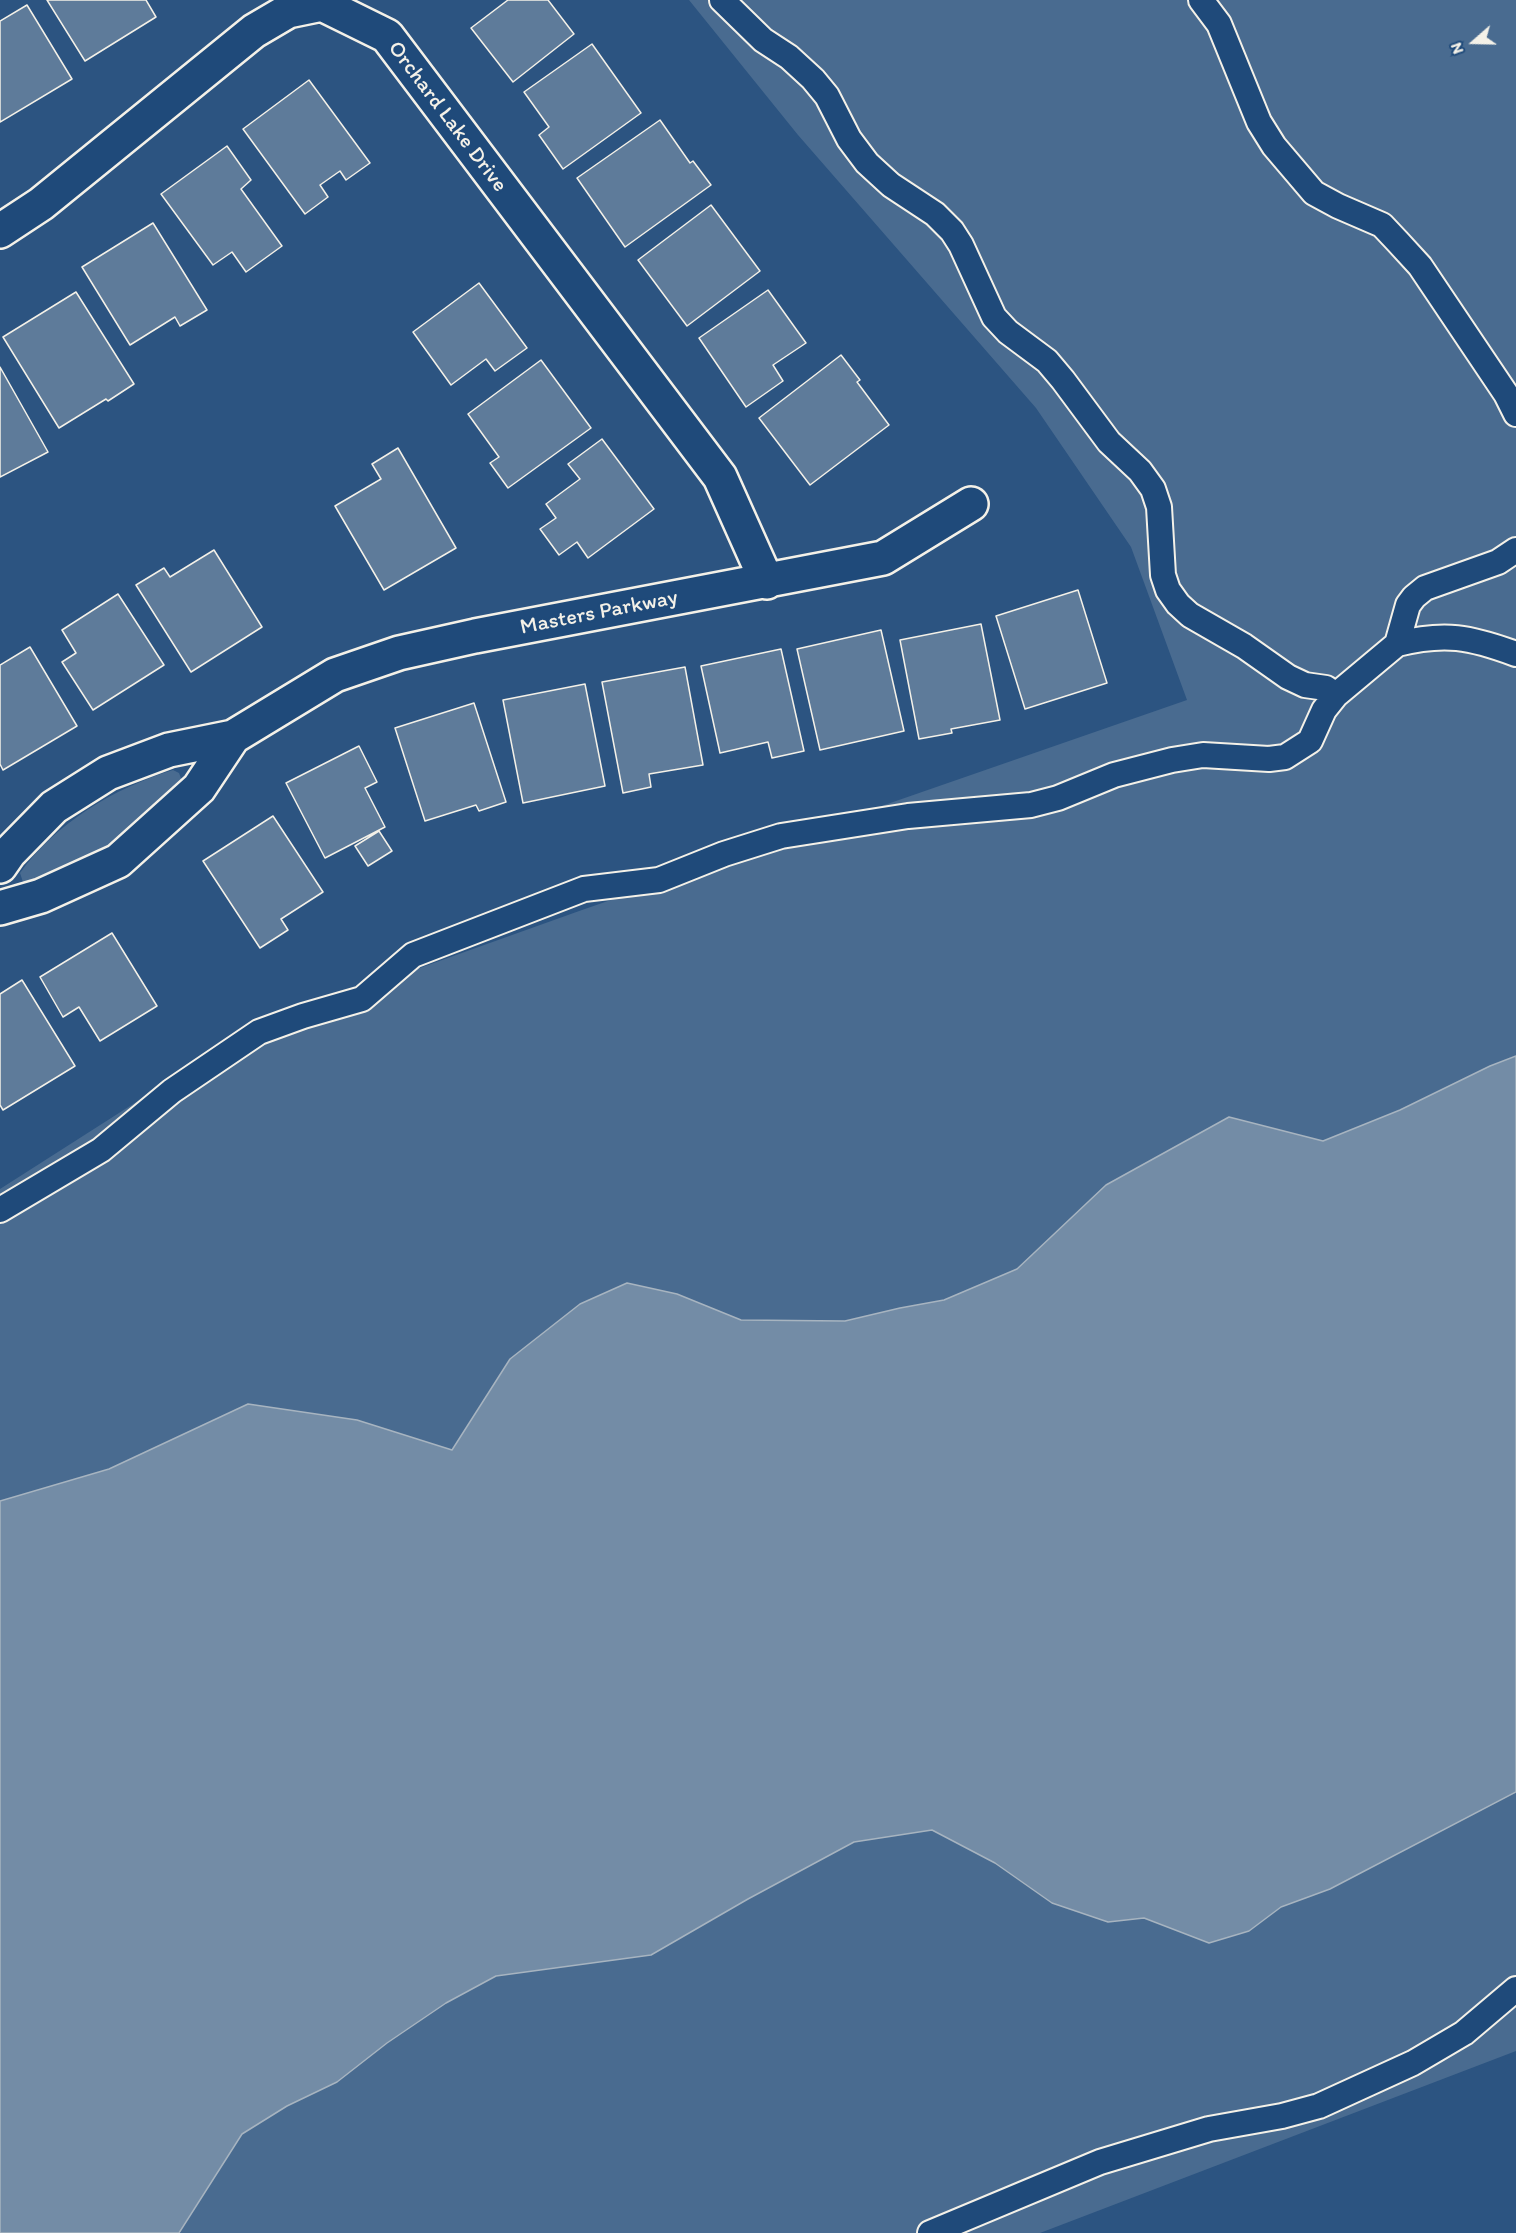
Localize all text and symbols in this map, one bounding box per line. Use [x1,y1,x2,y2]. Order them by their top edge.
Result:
north arrow [1444,12,1504,72]
street label: Orchard Lake Drive [382,36,512,198]
text: N [1446,40,1467,57]
street label: Masters Parkway [518,585,680,641]

